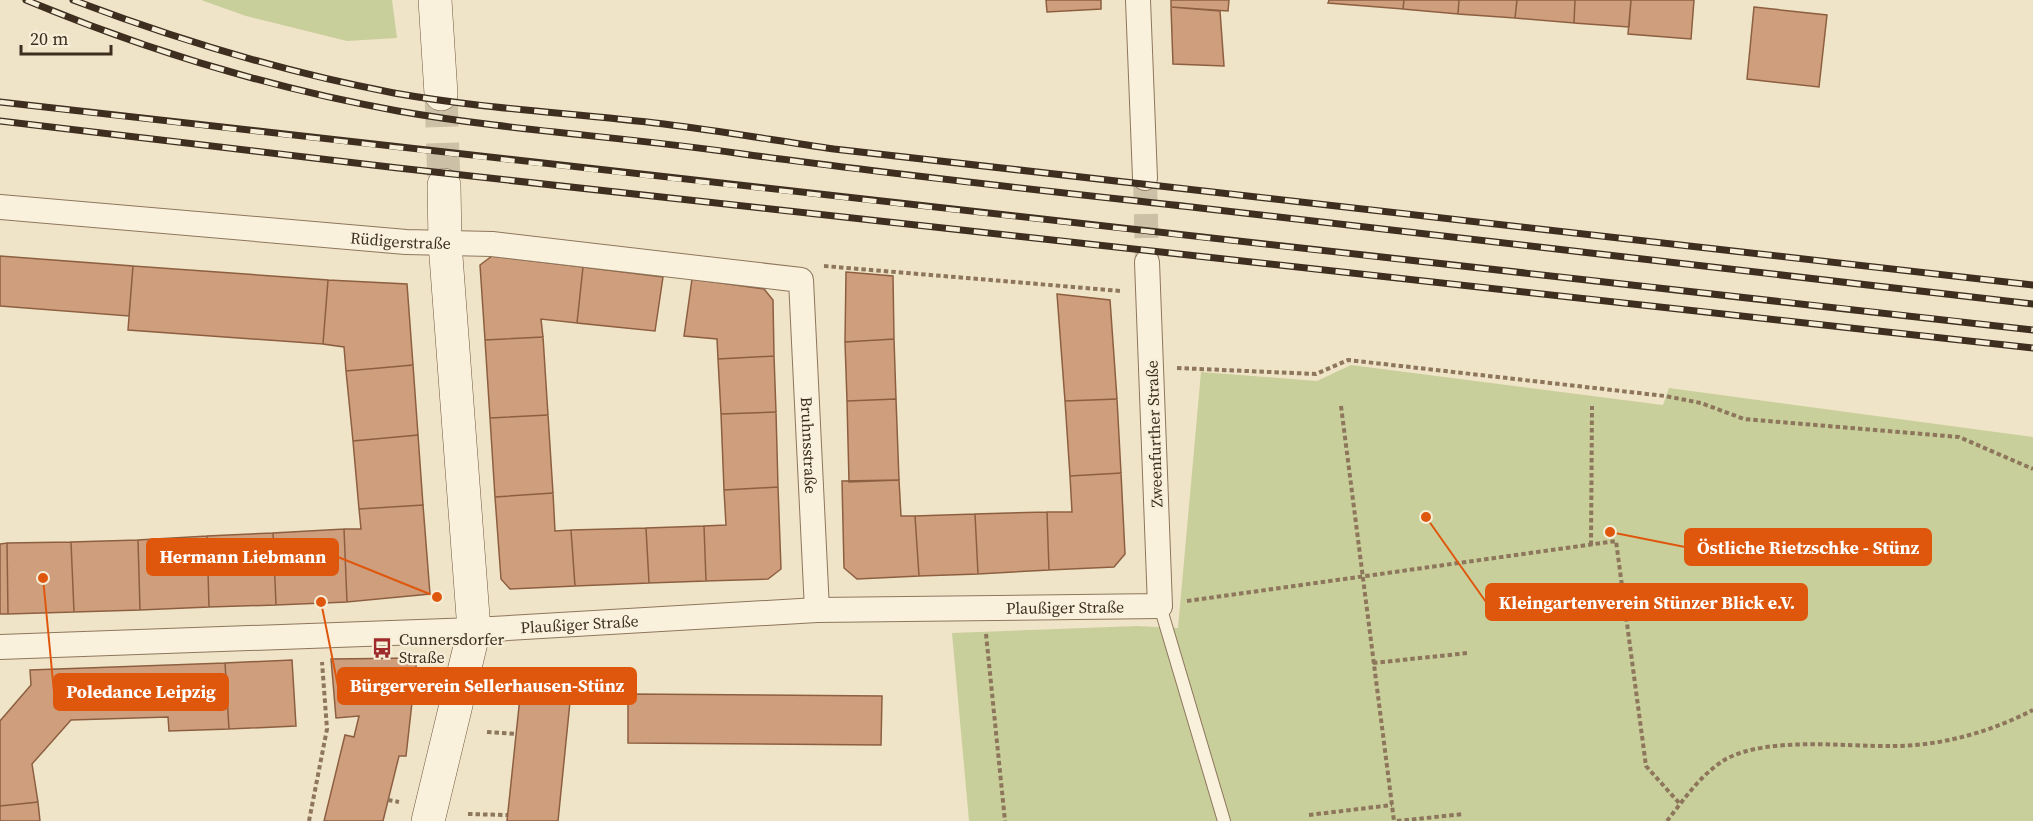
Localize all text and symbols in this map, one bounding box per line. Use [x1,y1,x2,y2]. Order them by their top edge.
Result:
scale bar [21,18,111,56]
text: 20 m [30,26,68,51]
street label: Rüdigerstraße [349,226,451,254]
street label: Zweenfurther Straße [1140,360,1168,508]
street label: Bruhnsstraße [796,396,822,494]
callout: Östliche Rietzschke - Stünz [1685,529,1931,565]
text: Östliche Rietzschke - Stünz [1697,535,1920,560]
callout: Hermann Liebmann [147,539,338,575]
text: Hermann Liebmann [160,544,326,569]
callout: Kleingartenverein Stünzer Blick e.V. [1486,584,1807,620]
text: Kleingartenverein Stünzer Blick e.V. [1499,590,1795,615]
street label: Plaußiger Straße [1006,595,1124,619]
street label: Plaußiger Straße [520,609,639,638]
place label: Cunnersdorfer Straße [399,628,505,668]
bus stop icon: Cunnersdorfer Straße [370,636,394,660]
callout: Bürgerverein Sellerhausen-Stünz [338,668,636,704]
text: Bürgerverein Sellerhausen-Stünz [350,673,625,698]
callout: Poledance Leipzig [54,674,228,710]
text: Poledance Leipzig [66,679,216,704]

